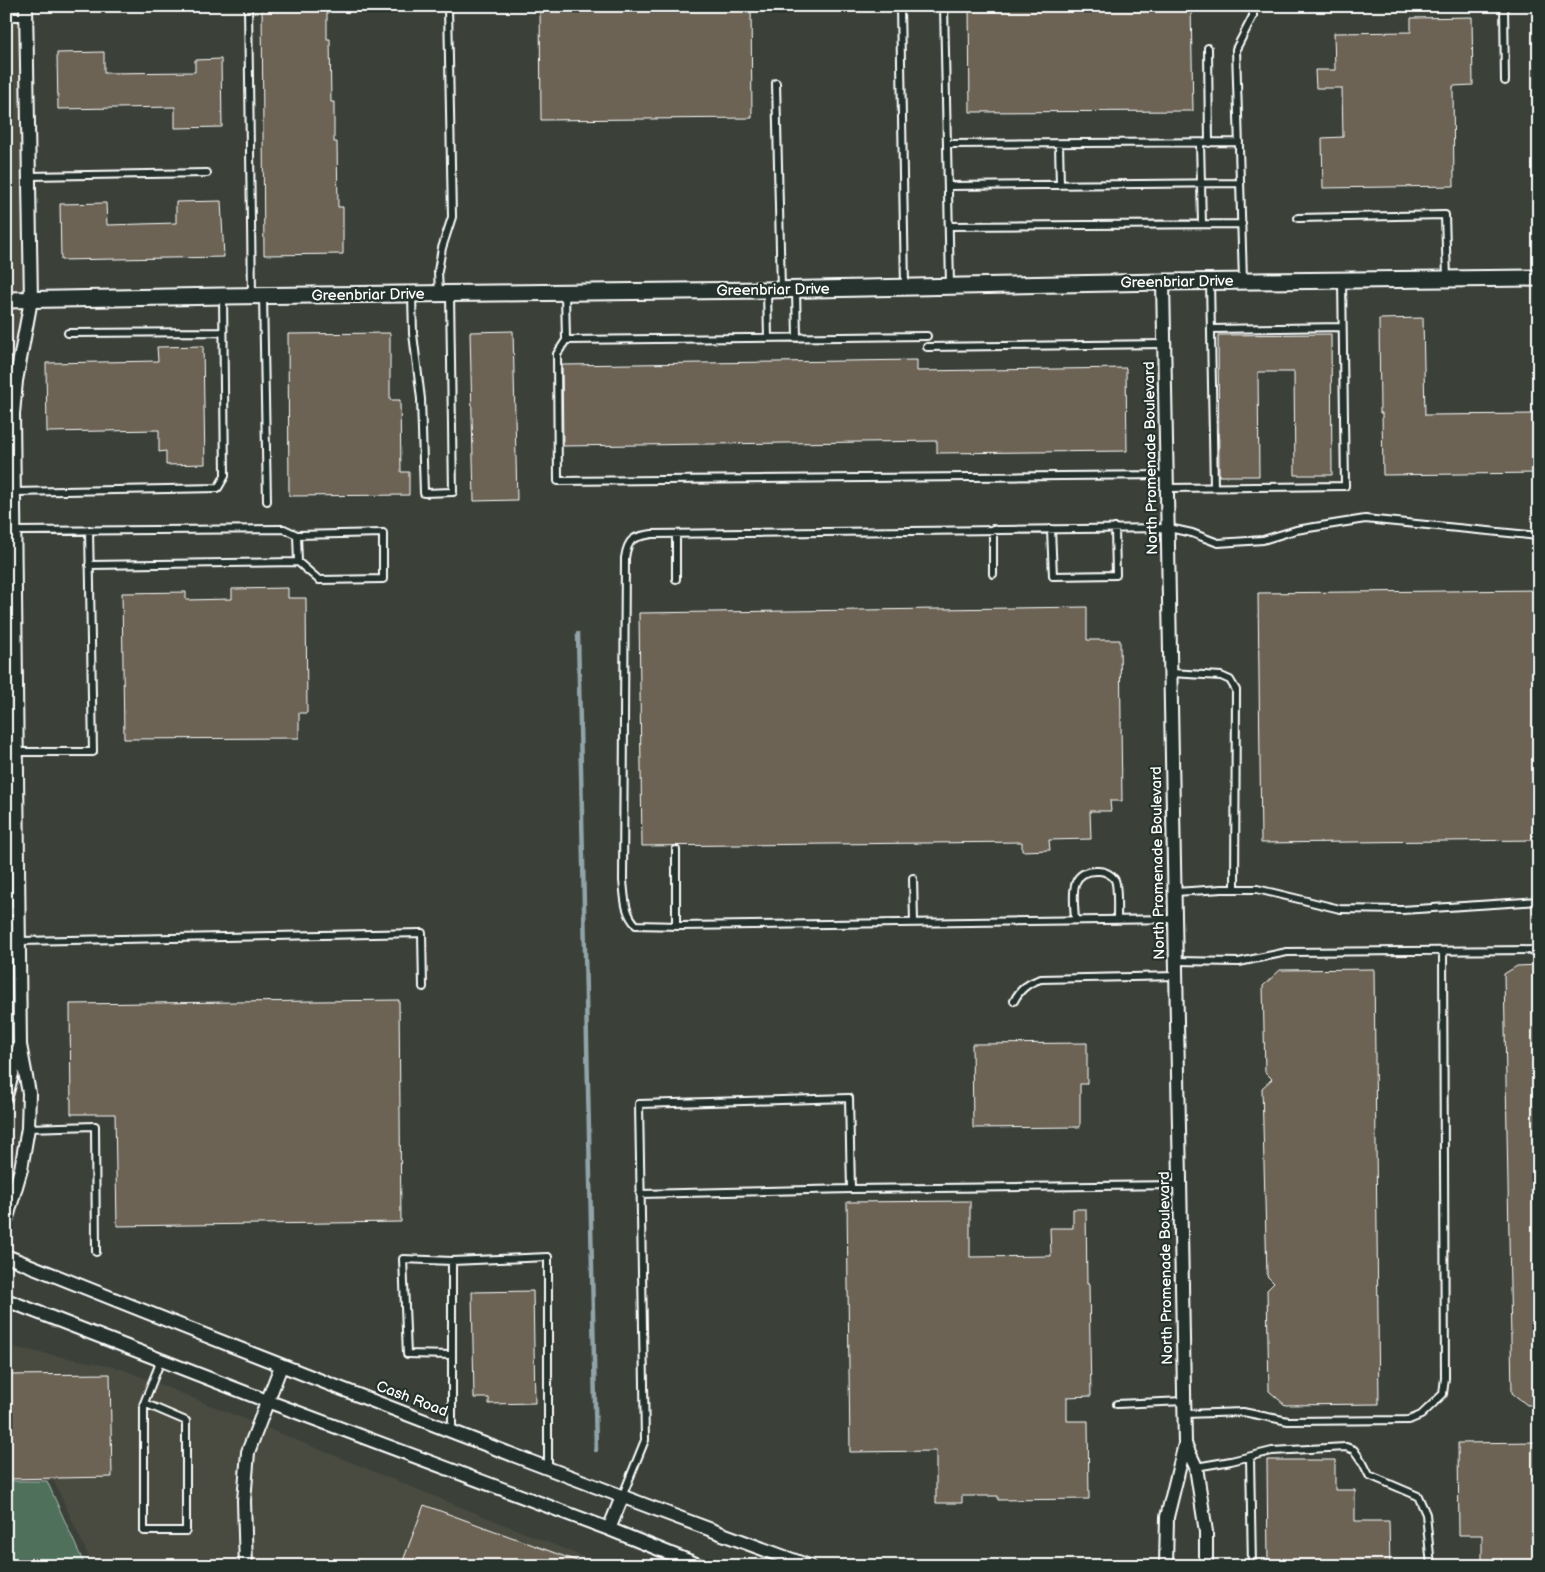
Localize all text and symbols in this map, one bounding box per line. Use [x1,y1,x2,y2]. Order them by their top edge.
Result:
street label: Greenbriar Drive [1120,272,1234,292]
street label: Greenbriar Drive [716,280,830,300]
street label: Greenbriar Drive [311,285,425,305]
street label: North Promenade Boulevard [1140,361,1162,555]
street label: North Promenade Boulevard [1147,766,1169,960]
street label: North Promenade Boulevard [1155,1171,1177,1365]
street label: Cash Road [373,1377,451,1421]

